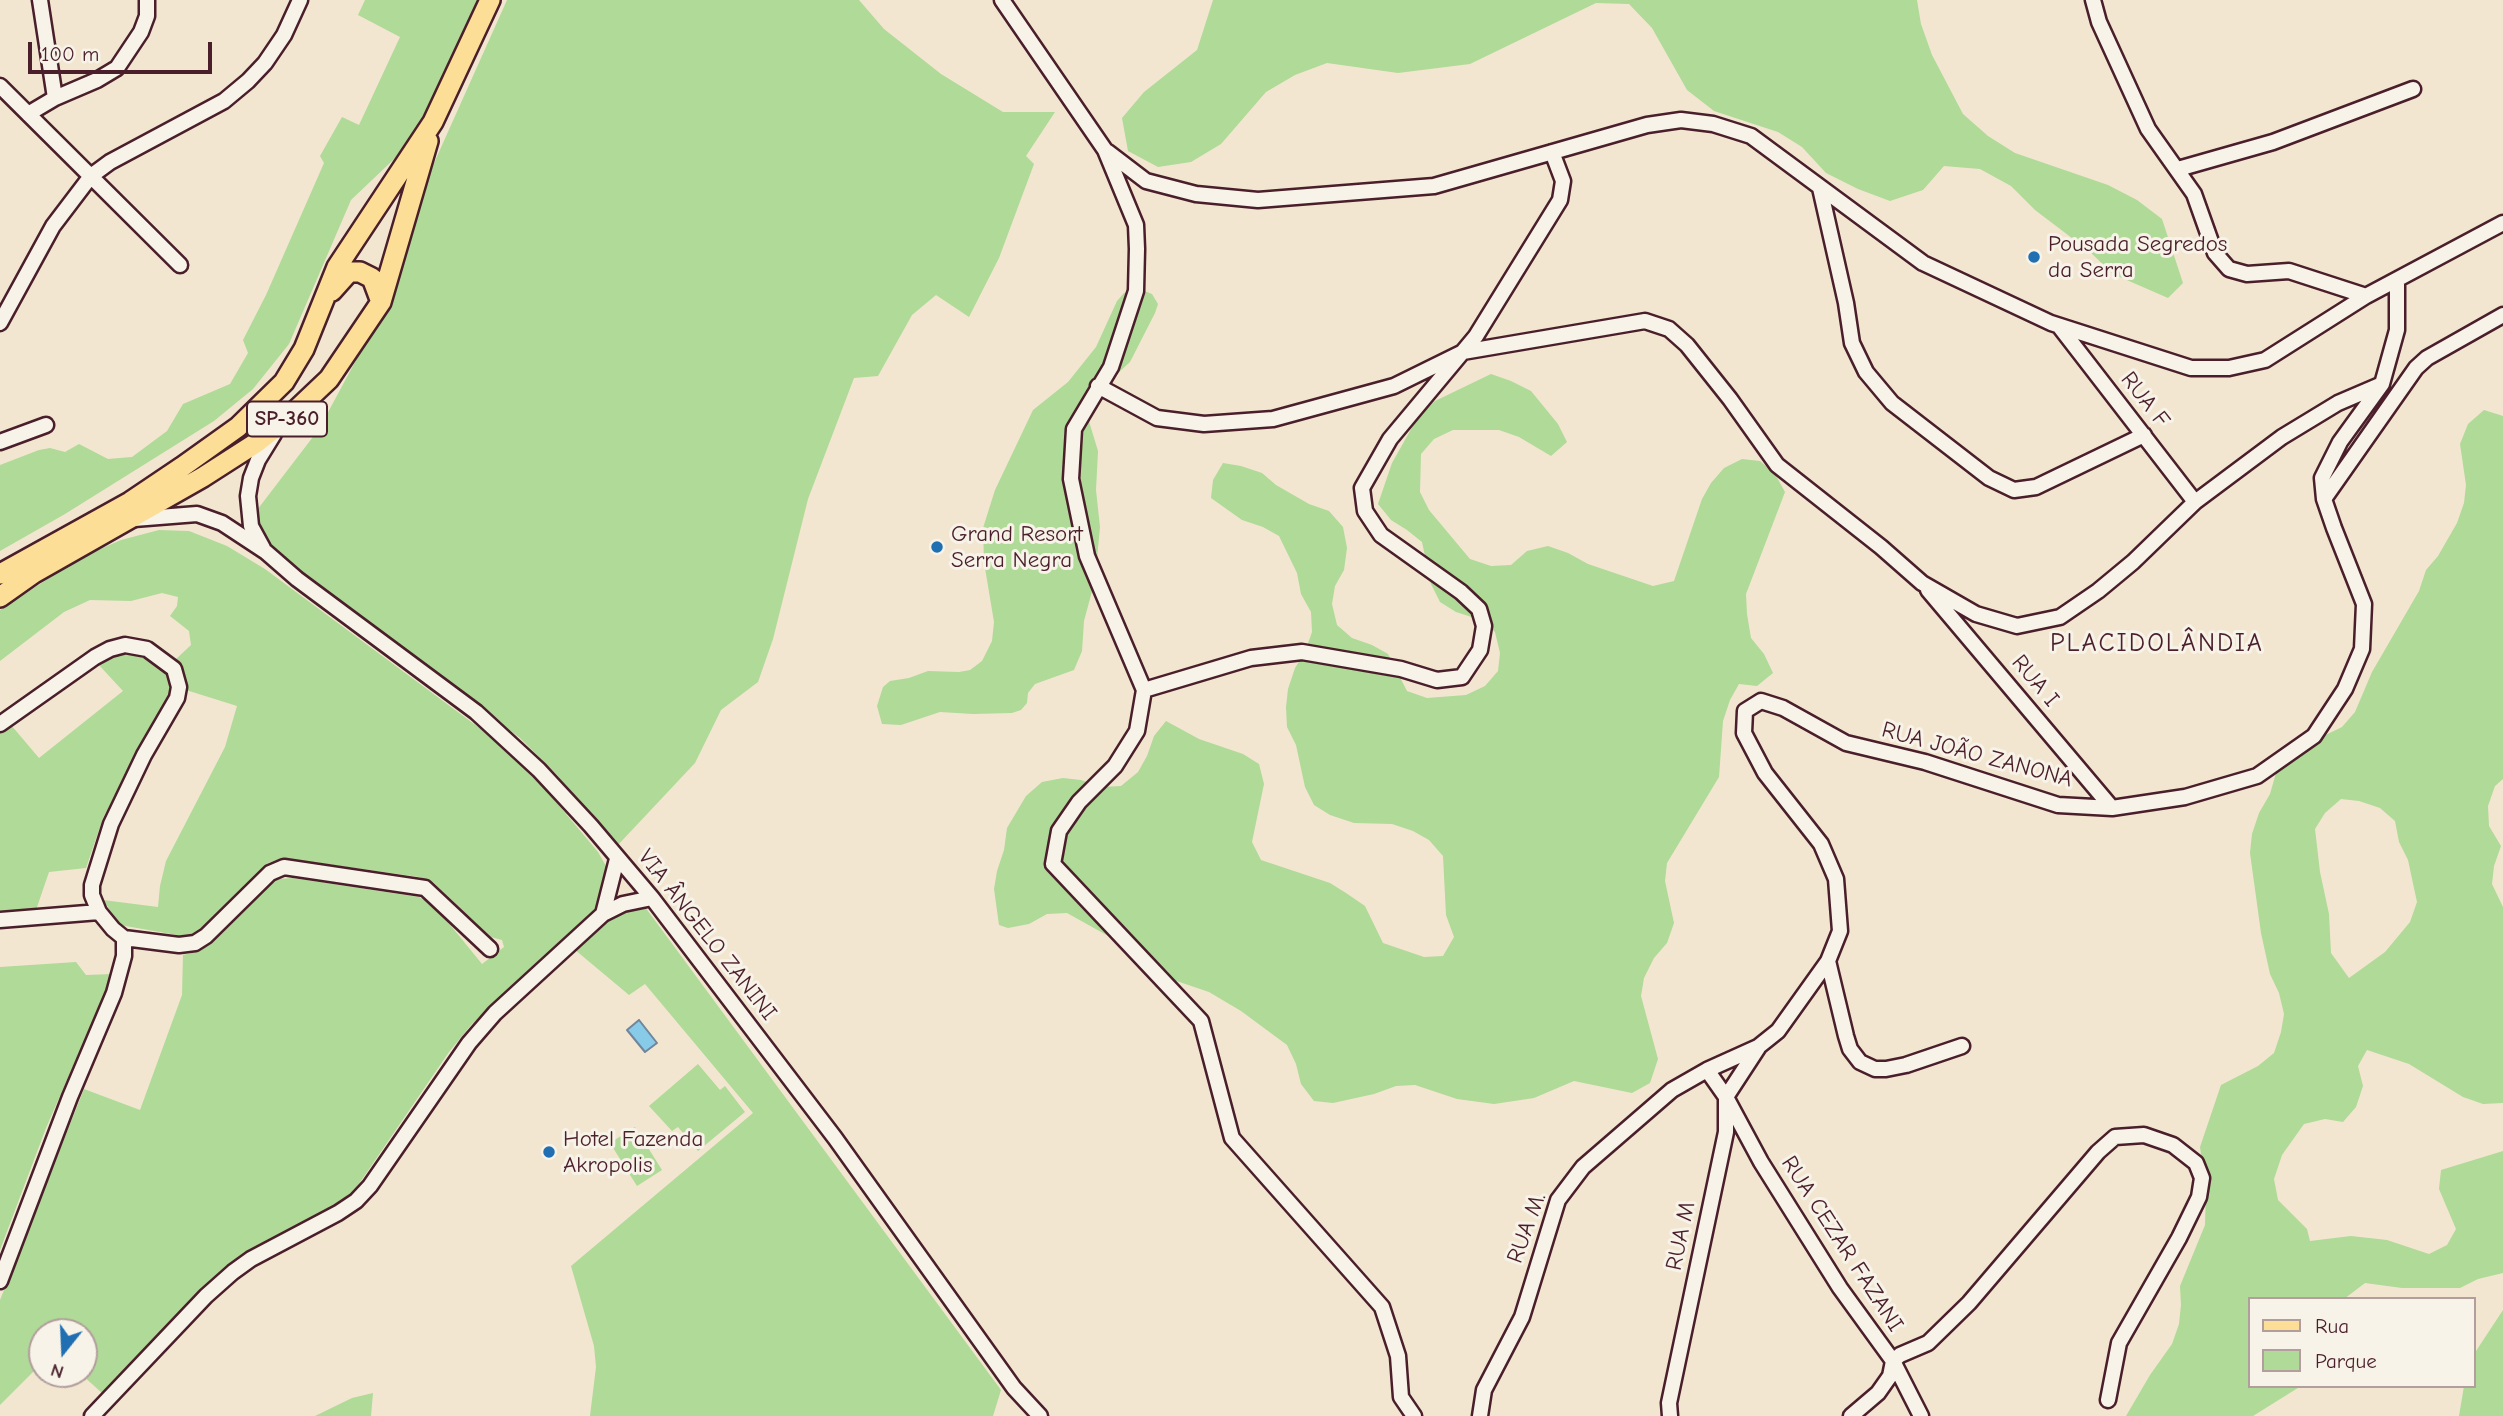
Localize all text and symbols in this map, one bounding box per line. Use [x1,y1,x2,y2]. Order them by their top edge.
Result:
scale bar [32,28,215,72]
text: 100 m [41,42,99,66]
place label: Pousada Segredos da Serra [2048,230,2227,284]
marker: Pousada Segredos da Serra [2026,249,2042,265]
street label: RUA F [2115,366,2175,434]
road number: SP-360 [247,402,327,436]
place label: Grand Resort Serra Negra [951,520,1083,574]
marker: Grand Resort Serra Negra [929,539,945,555]
district label: PLACIDOLÂNDIA [2052,628,2262,660]
street label: RUA I [2005,649,2065,713]
street label: RUA JOÃO ZANONA [1879,716,2075,794]
street label: VIA ÂNGELO ZANINI [632,844,782,1026]
place label: Hotel Fazenda Akropolis [563,1125,703,1179]
marker: Hotel Fazenda Akropolis [541,1144,557,1160]
street label: RUA CEZAR FAZANI [1775,1151,1909,1337]
street label: RUA M. [1502,1189,1552,1267]
street label: RUA M [1660,1199,1702,1273]
legend [2248,1297,2475,1388]
text: Rua [2315,1314,2349,1338]
north arrow [28,1318,98,1388]
text: Parque [2315,1349,2377,1373]
text: N [48,1359,66,1383]

